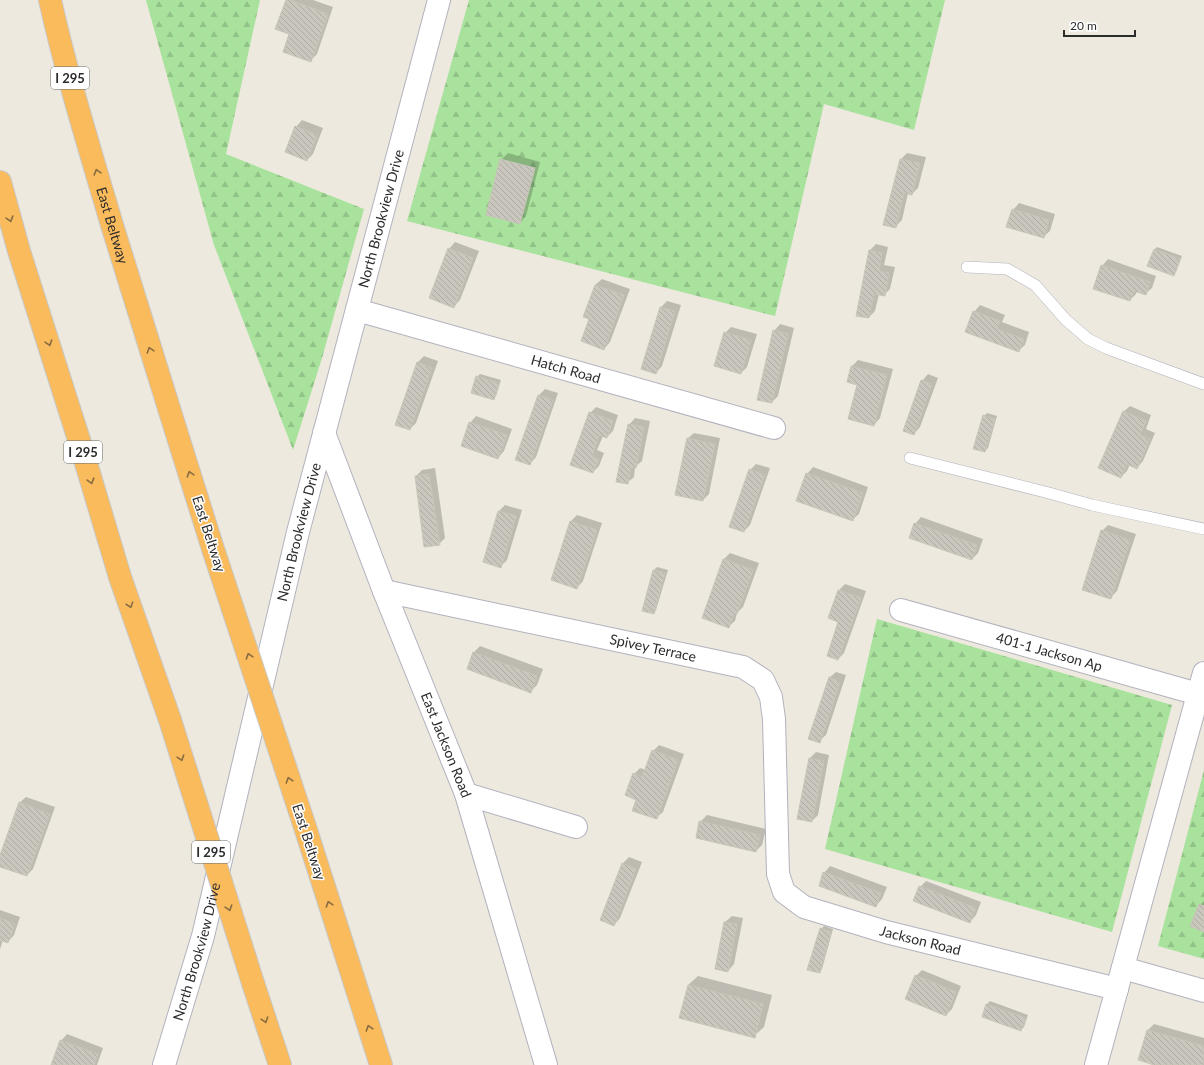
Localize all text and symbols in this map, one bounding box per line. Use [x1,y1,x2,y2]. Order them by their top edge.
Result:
scale bar [1064,12,1135,38]
text: 20 m [1070,18,1097,33]
road number: I 295 [51,67,89,89]
street label: North Brookview Drive [354,147,407,289]
one-way arrow [93,169,101,176]
street label: East Beltway [93,185,133,267]
one-way arrow [6,216,14,222]
one-way arrow [44,340,53,347]
one-way arrow [147,347,155,354]
street label: Hatch Road [529,351,603,387]
road number: I 295 [64,441,102,463]
street label: North Brookview Drive [273,461,324,603]
one-way arrow [186,471,195,478]
one-way arrow [86,477,95,484]
street label: East Beltway [189,494,230,575]
one-way arrow [125,602,133,609]
street label: 401-1 Jackson Ap [994,628,1104,675]
street label: Spivey Terrace [608,630,698,665]
one-way arrow [245,653,253,660]
street label: East Jackson Road [418,690,476,800]
one-way arrow [177,754,185,761]
one-way arrow [285,777,294,784]
street label: East Beltway [289,802,330,883]
road number: I 295 [192,841,230,863]
street label: North Brookview Drive [169,881,223,1023]
one-way arrow [325,901,334,908]
one-way arrow [225,904,233,911]
street label: Jackson Road [878,922,963,958]
one-way arrow [260,1016,269,1023]
one-way arrow [365,1025,374,1032]

